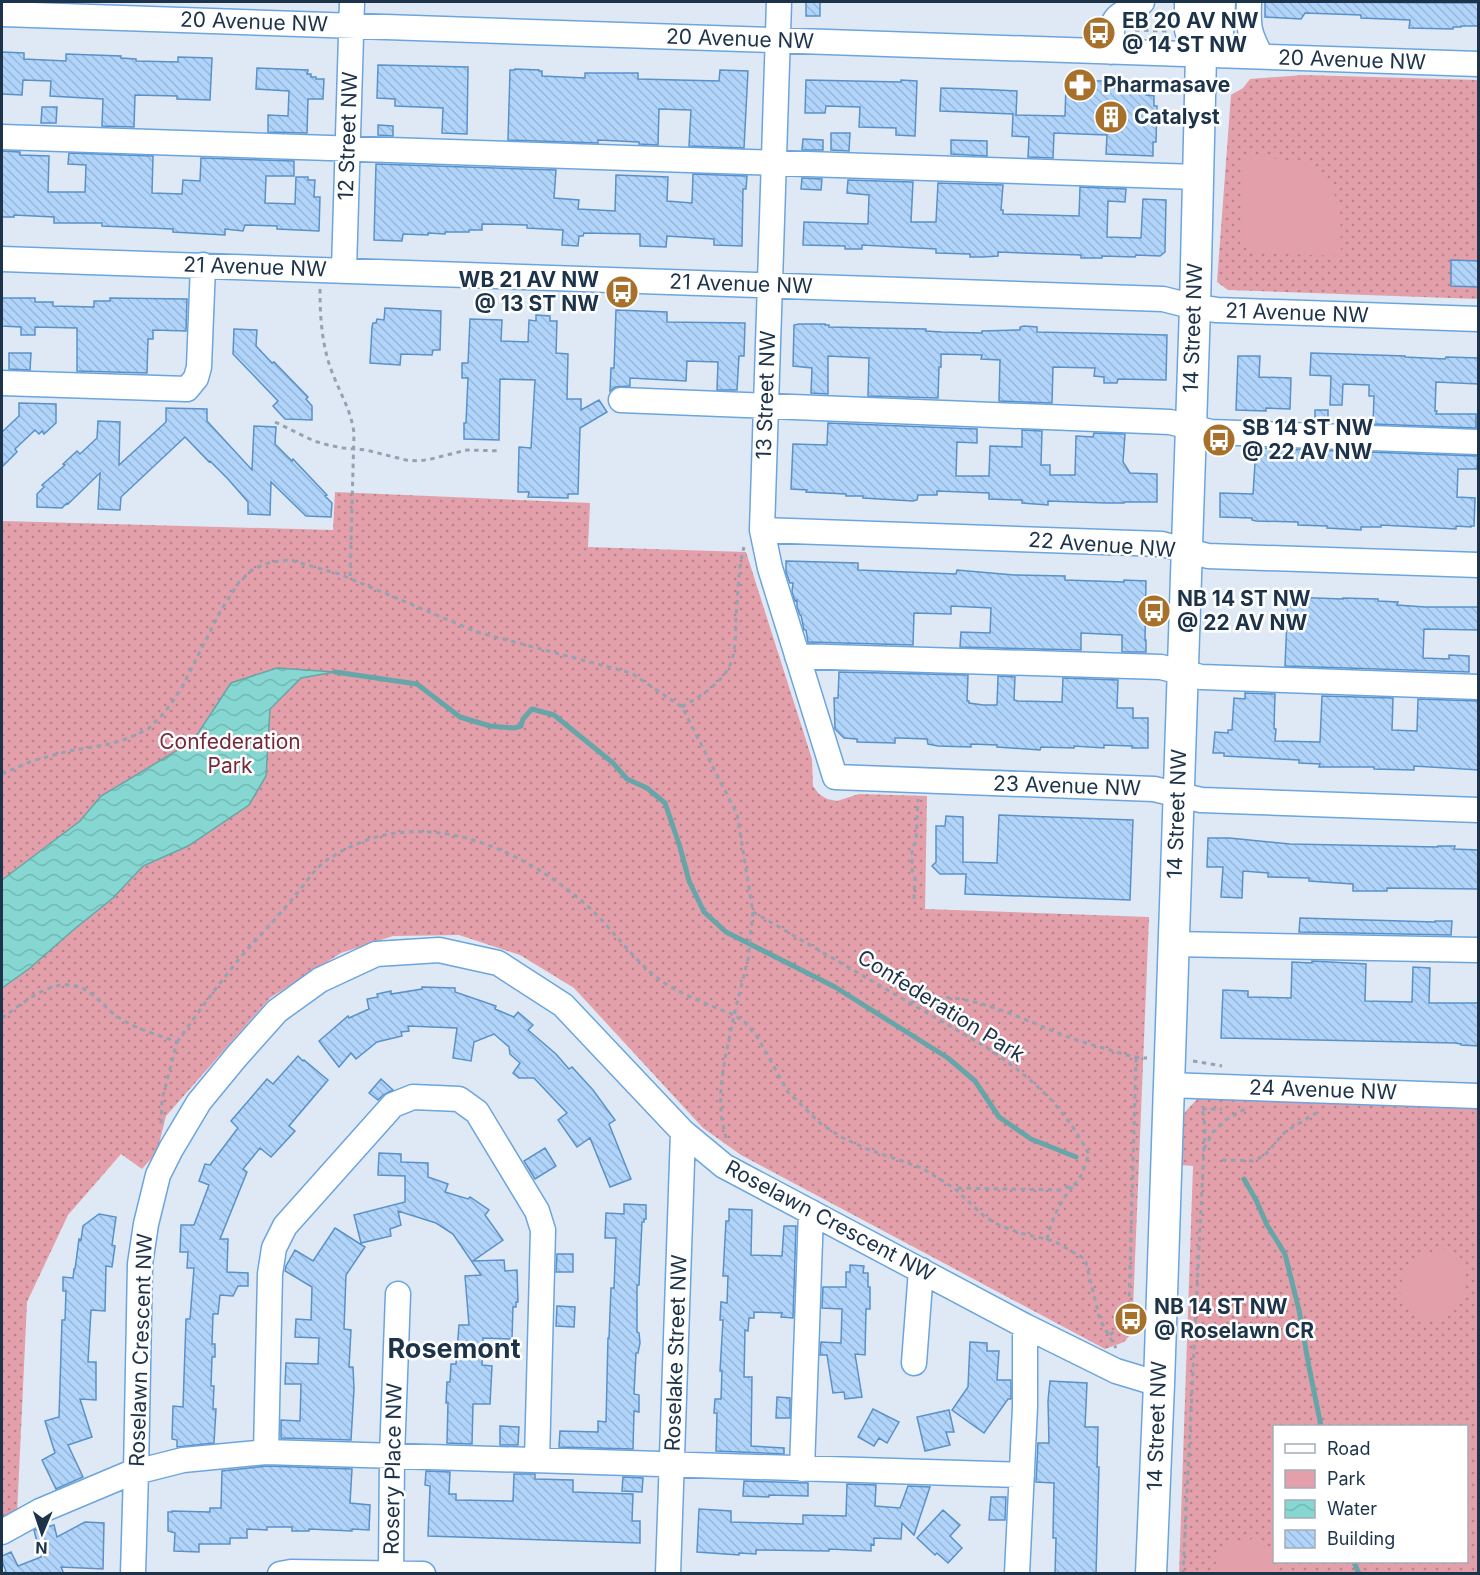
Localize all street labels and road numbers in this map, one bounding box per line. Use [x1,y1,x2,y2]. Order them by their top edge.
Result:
street label: 20 Avenue NW [180,6,329,37]
street label: 20 Avenue NW [666,23,815,54]
street label: 20 Avenue NW [1278,44,1427,75]
street label: 12 Street NW [333,71,362,201]
street label: 21 Avenue NW [183,252,327,282]
street label: 14 Street NW [1178,262,1207,393]
street label: 21 Avenue NW [669,269,813,299]
street label: 21 Avenue NW [1225,298,1369,328]
street label: 13 Street NW [751,330,780,460]
street label: 22 Avenue NW [1027,527,1177,562]
street label: 14 Street NW [1162,748,1191,879]
street label: 23 Avenue NW [993,770,1142,801]
street label: Confederation Park [853,944,1030,1067]
street label: 24 Avenue NW [1249,1074,1398,1105]
street label: Roselawn Crescent NW [721,1155,940,1287]
street label: Roselawn Crescent NW [124,1232,157,1467]
street label: Roselake Street NW [660,1254,691,1452]
street label: 14 Street NW [1142,1360,1171,1491]
street label: Rosery Place NW [379,1382,407,1555]

